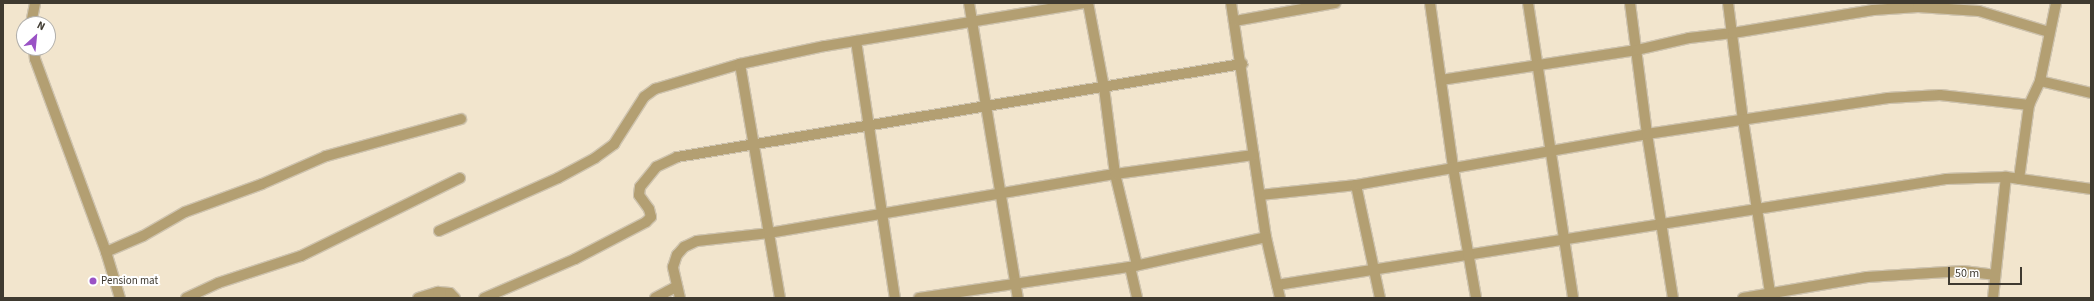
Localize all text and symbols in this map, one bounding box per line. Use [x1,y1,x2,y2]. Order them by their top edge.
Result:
north arrow [16,16,56,56]
text: N [35,17,48,34]
scale bar [1950,259,2024,285]
text: 50 m [1955,265,1979,282]
place label: Pension mat [101,274,158,288]
marker: Pension mat [88,276,98,286]

